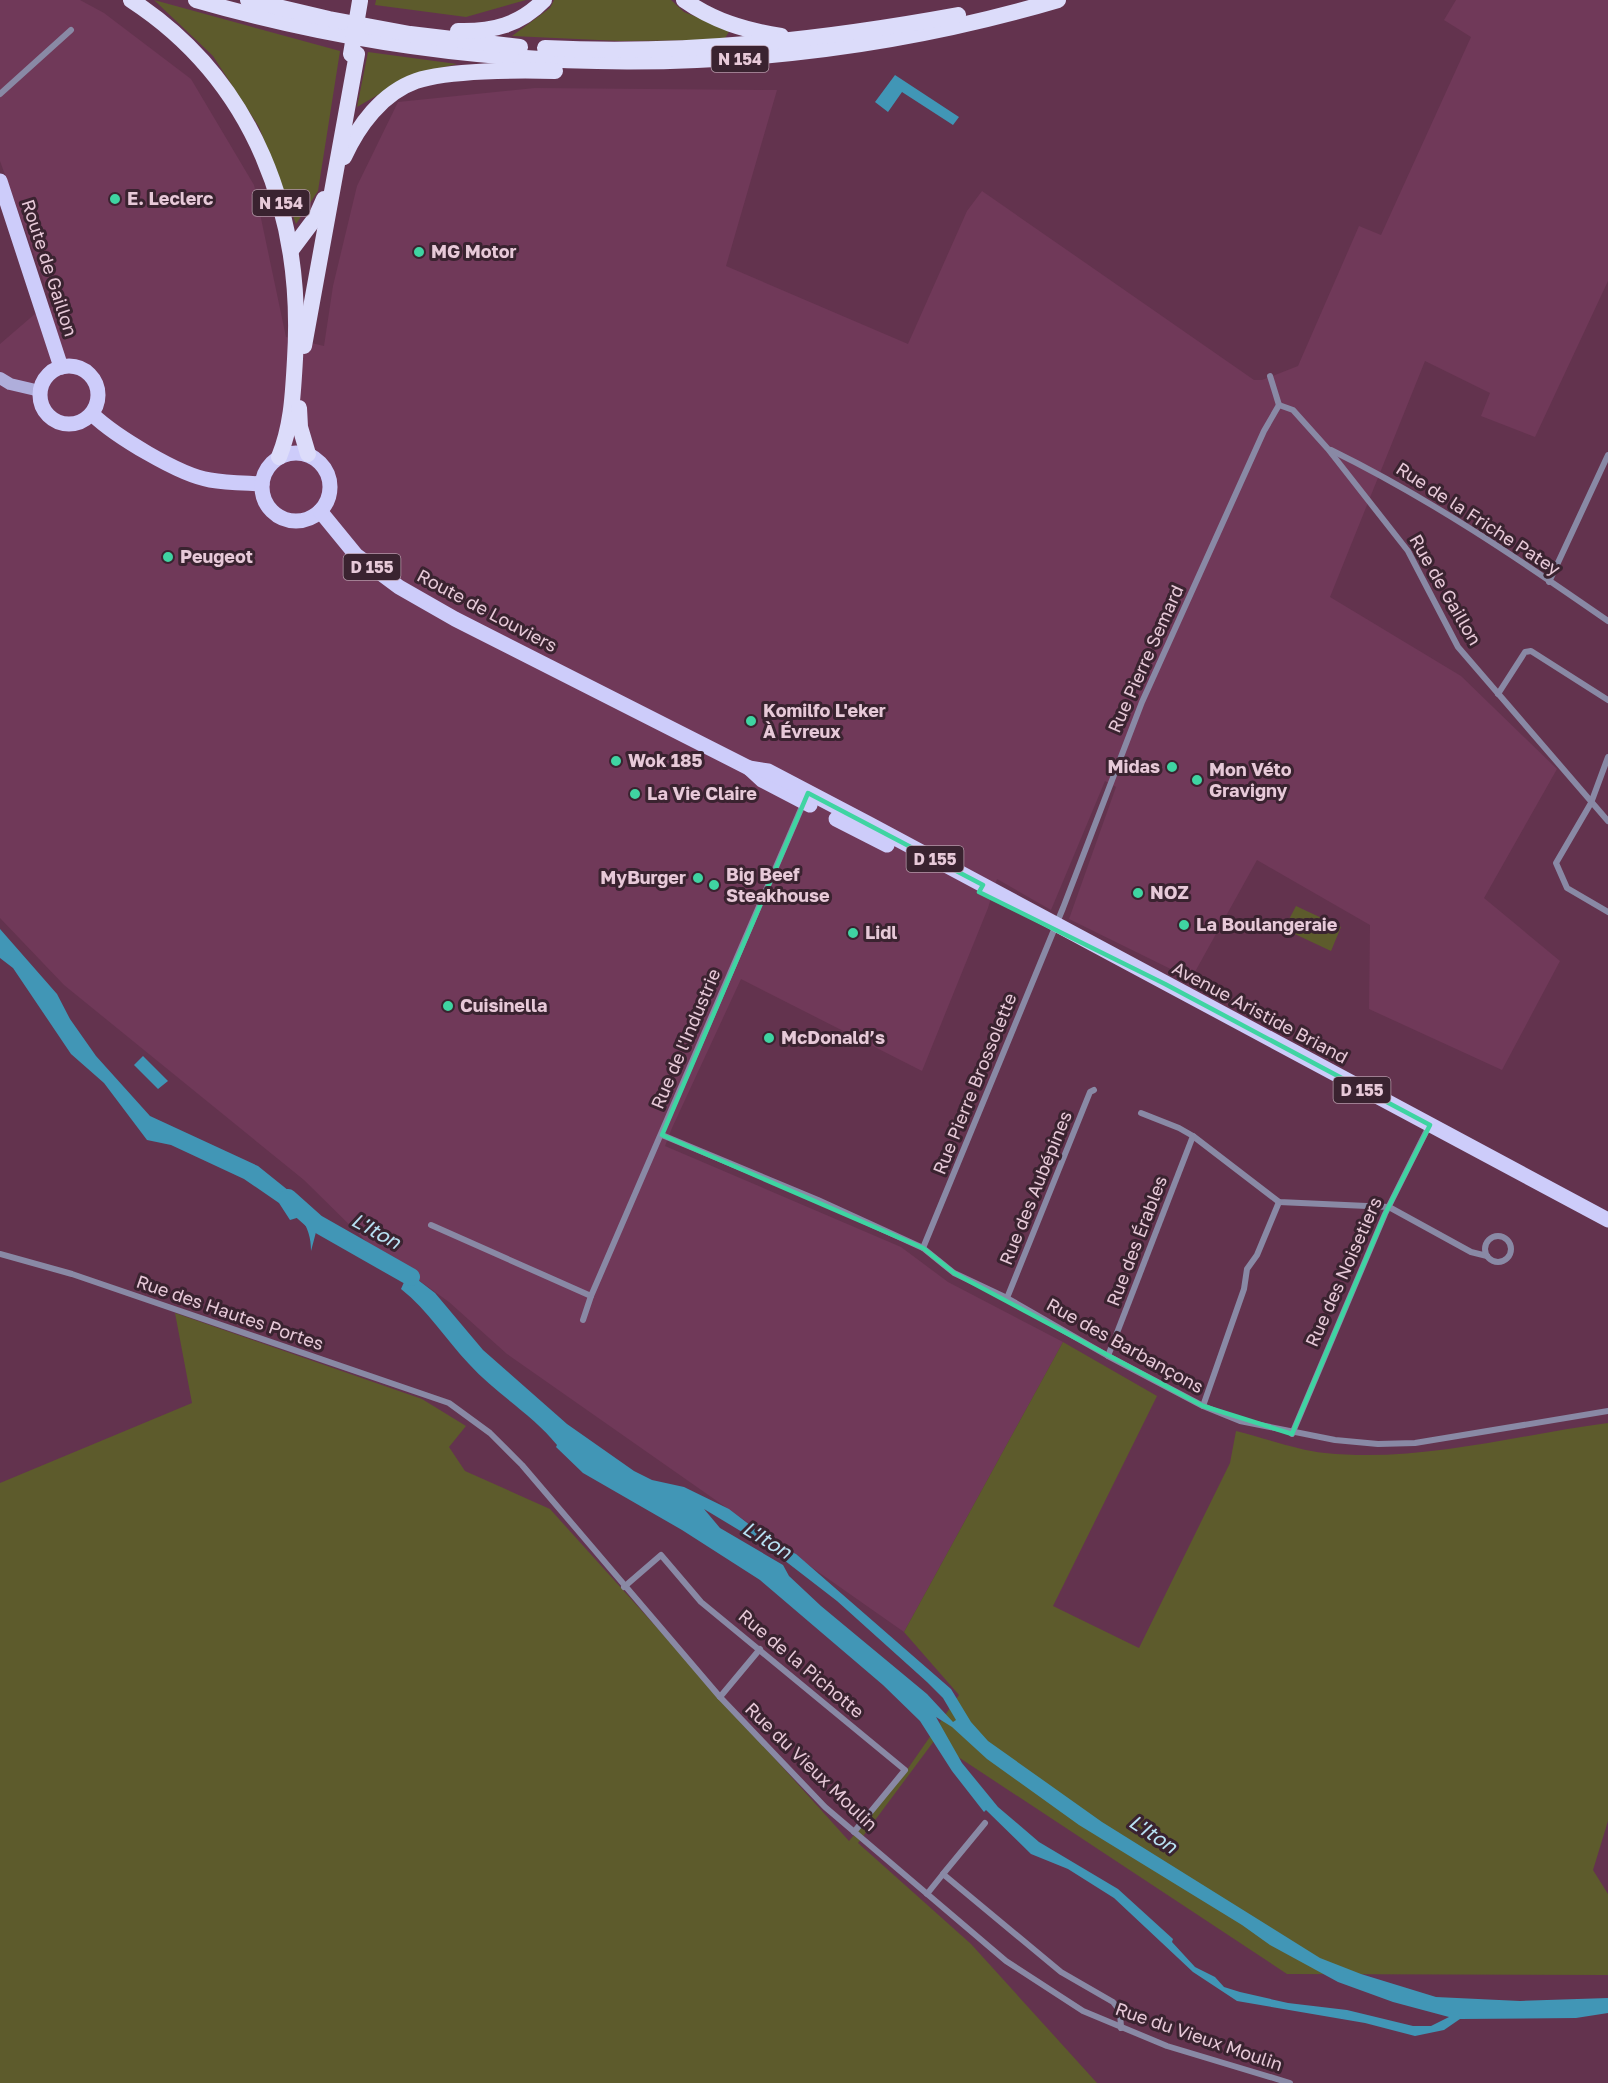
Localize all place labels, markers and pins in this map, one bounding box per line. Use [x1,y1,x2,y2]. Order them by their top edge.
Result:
place label: E. Leclerc [127,187,213,209]
marker: E. Leclerc [108,192,122,206]
place label: MG Motor [431,240,517,262]
marker: MG Motor [412,245,426,259]
place label: Peugeot [180,545,253,567]
marker: Peugeot [161,550,175,564]
place label: Komilfo L'eker À Évreux [763,699,886,742]
marker: Komilfo L'eker À Évreux [744,714,758,728]
place label: Wok 185 [628,749,703,771]
marker: Wok 185 [609,754,623,768]
place label: Midas [1107,755,1160,777]
place label: Mon Véto Gravigny [1209,758,1292,801]
marker: Midas [1165,760,1179,774]
marker: Mon Véto Gravigny [1190,773,1204,787]
place label: La Vie Claire [647,782,757,804]
marker: La Vie Claire [628,787,642,801]
place label: Big Beef Steakhouse [726,863,830,906]
place label: MyBurger [600,866,686,888]
marker: MyBurger [691,871,705,885]
marker: Big Beef Steakhouse [707,878,721,892]
place label: NOZ [1150,881,1189,903]
marker: NOZ [1131,886,1145,900]
place label: La Boulangeraie [1196,913,1338,935]
marker: La Boulangeraie [1177,918,1191,932]
place label: Lidl [865,921,897,943]
marker: Lidl [846,926,860,940]
place label: Cuisinella [460,994,547,1016]
marker: Cuisinella [441,999,455,1013]
place label: McDonald’s [781,1026,885,1048]
marker: McDonald’s [762,1031,776,1045]

